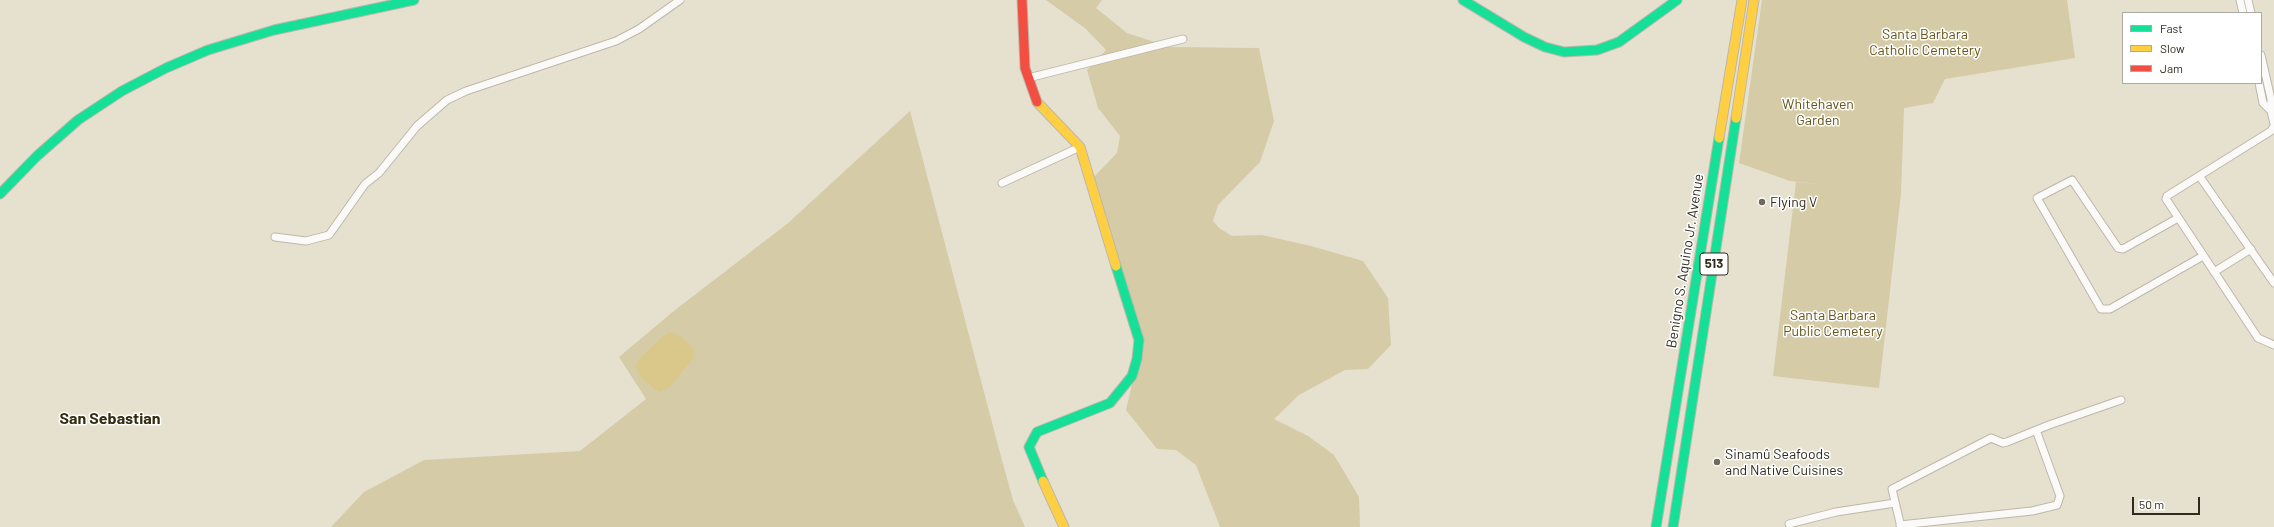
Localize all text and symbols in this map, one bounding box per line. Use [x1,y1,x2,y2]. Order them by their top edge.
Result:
legend [2122,12,2262,84]
text: Fast [2160,21,2183,35]
park label: Santa Barbara Catholic Cemetery [1869,26,1981,58]
text: Slow [2160,41,2185,55]
text: Jam [2160,61,2183,75]
park label: Whitehaven Garden [1782,96,1854,128]
street label: Benigno S. Aquino Jr. Avenue [1663,173,1707,349]
place label: Flying V [1770,194,1817,210]
marker: Flying V [1757,197,1767,207]
road number: 513 [1700,253,1728,275]
park label: Santa Barbara Public Cemetery [1783,307,1883,340]
district label: San Sebastian [60,409,160,429]
place label: Sinamû Seafoods and Native Cuisines [1725,446,1843,478]
marker: Sinamû Seafoods and Native Cuisines [1712,457,1722,467]
scale bar [2134,489,2202,515]
text: 50 m [2139,497,2164,511]

